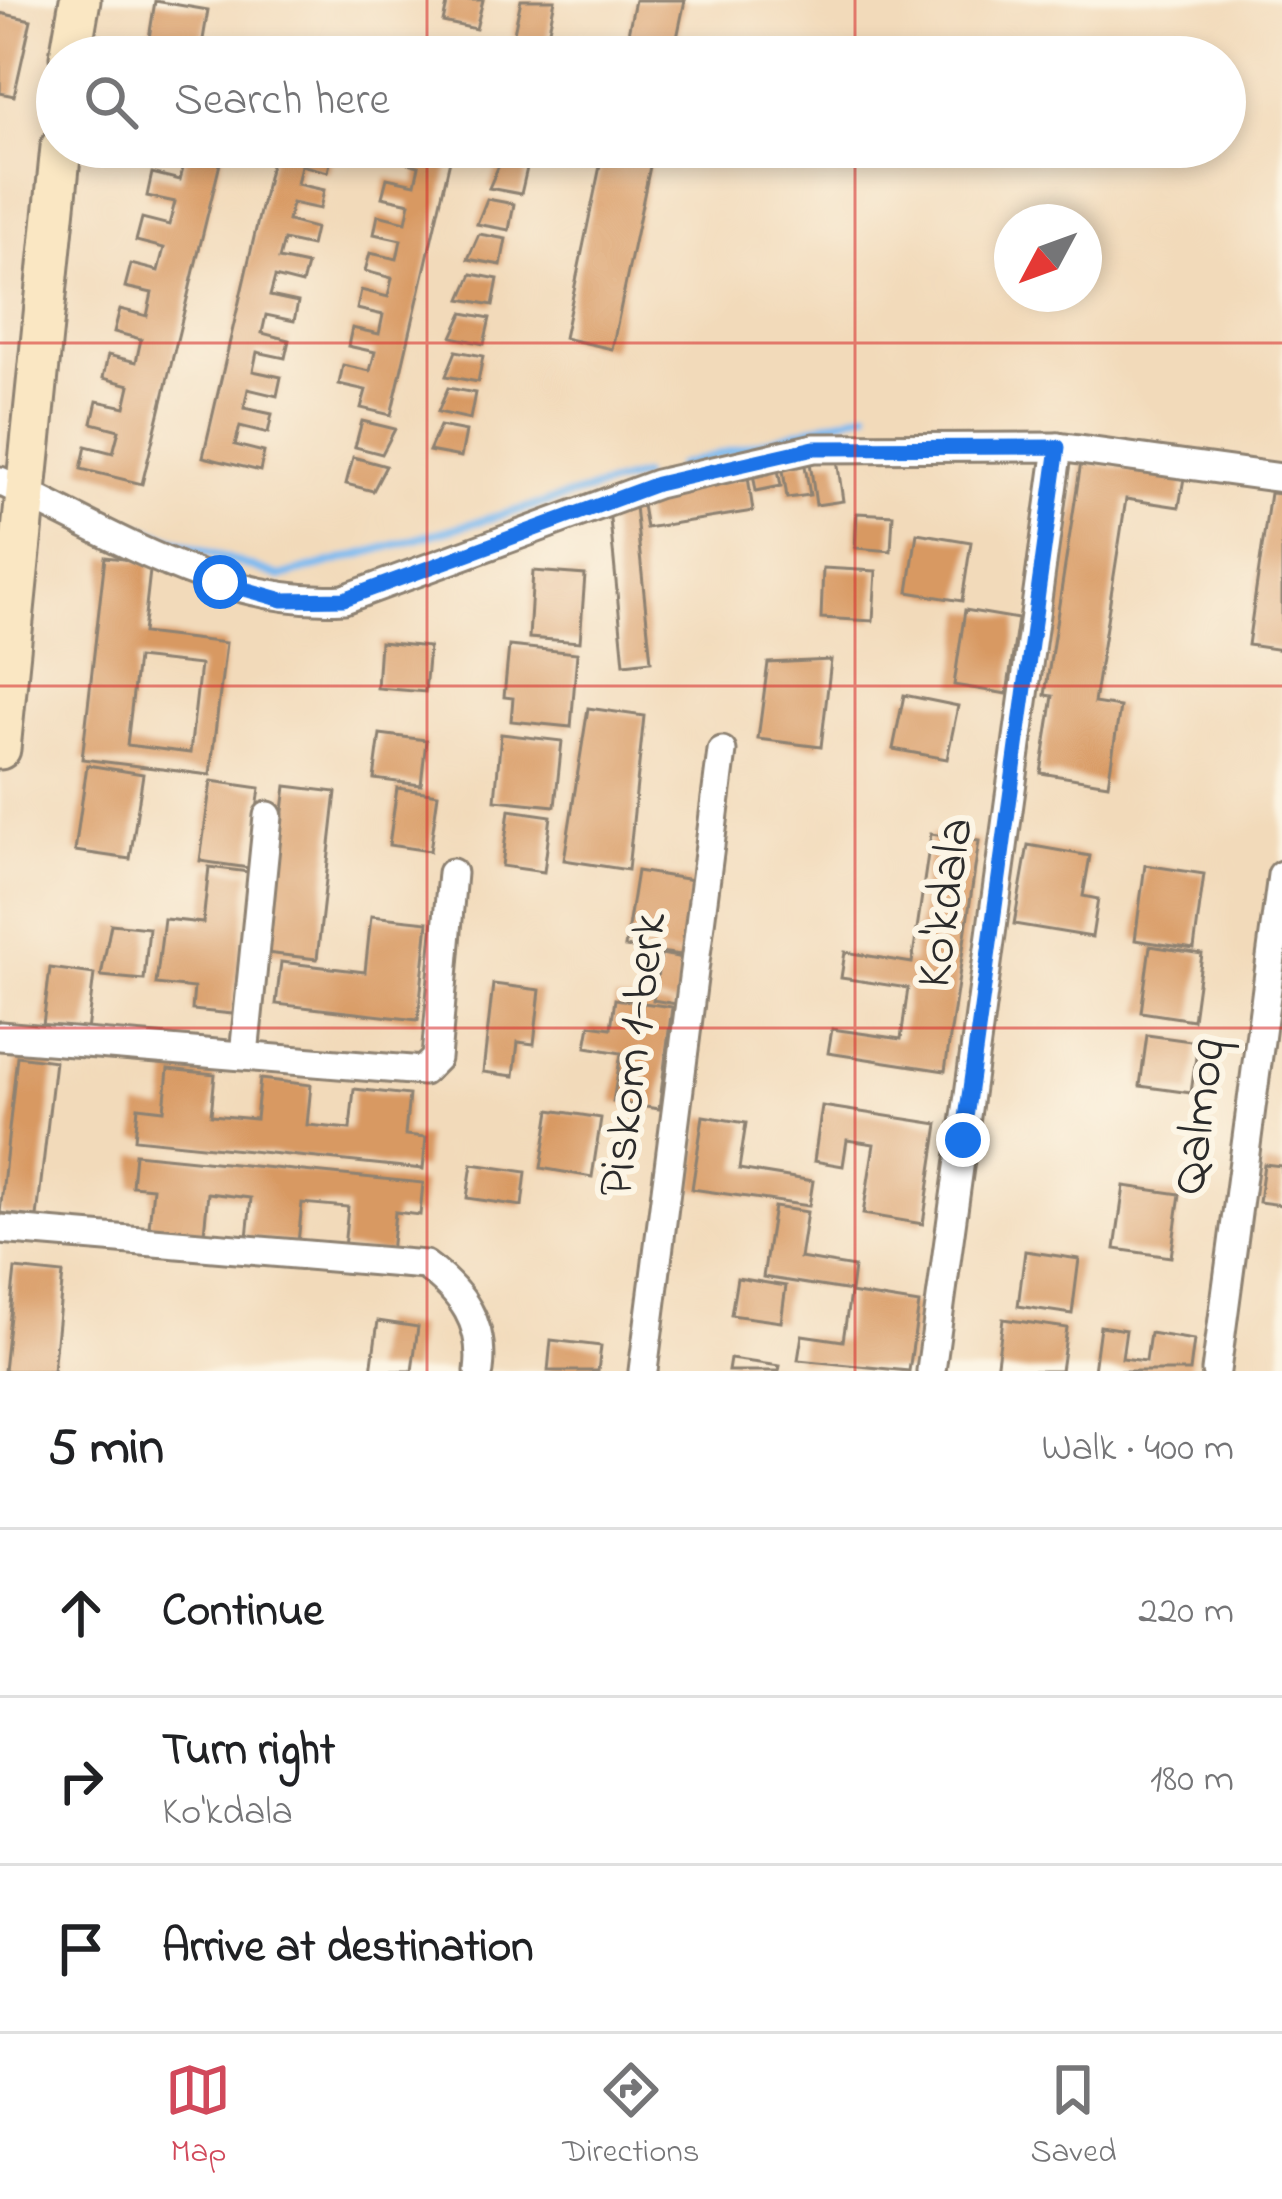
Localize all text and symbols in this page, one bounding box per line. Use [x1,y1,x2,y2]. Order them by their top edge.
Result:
search box [36,36,1246,168]
icon: search [78,69,144,135]
text: Search here [174,69,390,135]
north arrow [994,204,1102,312]
route start [193,555,247,609]
street label: Ko'kdala [898,813,996,993]
street label: Piskom 1-berk [580,908,690,1202]
street label: Qalmoq [1153,1034,1249,1200]
route end [936,1113,990,1167]
text: 5 min [48,1412,164,1487]
text: Walk · 400 m [1041,1421,1234,1478]
icon: ahead [48,1580,114,1646]
text: Continue [162,1580,323,1646]
text: 220 m [1138,1584,1234,1641]
text: Turn right [162,1719,335,1785]
icon: right [48,1748,114,1814]
text: 180 m [1150,1752,1234,1809]
text: Ko'kdala [162,1785,293,1842]
icon: arrive [48,1916,114,1982]
text: Arrive at destination [162,1916,533,1982]
tab: Map [165,2057,231,2177]
tab: Directions [562,2057,700,2177]
tab: Saved [1030,2057,1117,2177]

